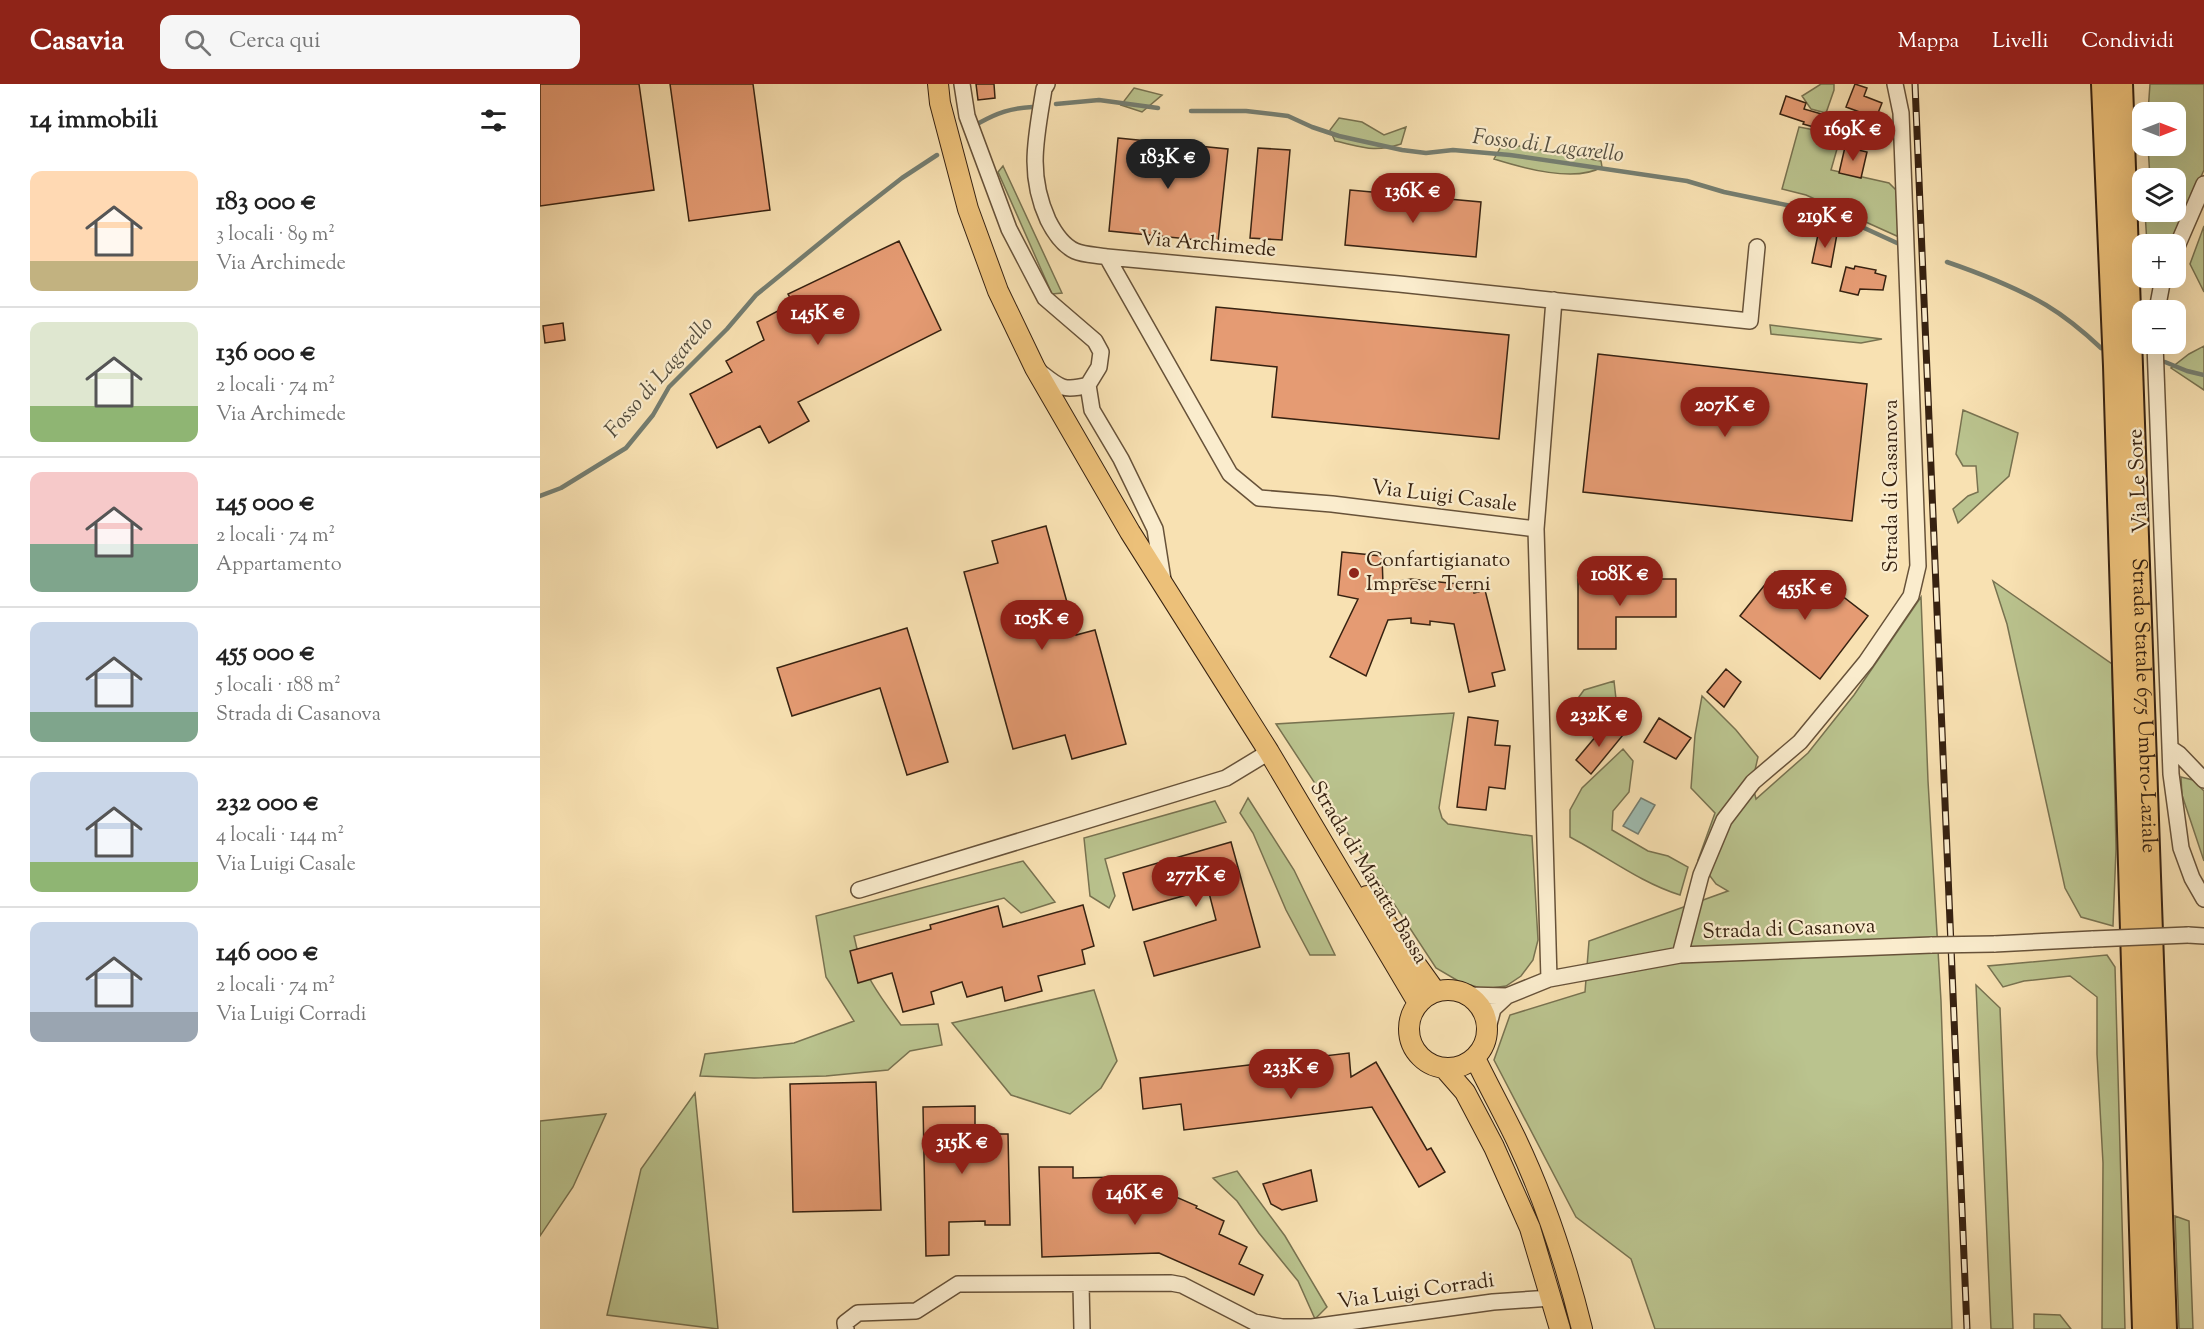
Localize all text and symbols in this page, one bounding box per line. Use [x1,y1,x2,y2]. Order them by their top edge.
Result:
search box [160,15,580,69]
text: Casavia [30,22,124,62]
icon: search [181,26,214,59]
text: Cerca qui [229,26,321,58]
text: Mappa [1898,27,1959,57]
text: Livelli [1992,27,2049,57]
text: Condividi [2082,27,2174,57]
text: 14 immobili [30,102,158,139]
north arrow [2132,102,2186,156]
map controls [2132,102,2186,354]
icon: filters [477,104,510,137]
pin: 169K € [1804,111,1902,162]
text: 169K € [1824,116,1882,145]
water label: Fosso di Lagarello [1470,122,1626,172]
pin: 183K € [1119,139,1217,190]
text: 183K € [1140,144,1196,173]
button: layers [2132,168,2186,222]
pin: 136K € [1364,173,1462,224]
text: 136K € [1385,178,1441,207]
text: 183 000 € [216,184,317,221]
icon: home [78,195,150,267]
pin: 219K € [1776,198,1874,249]
text: 219K € [1797,203,1853,232]
text: 3 locali · 89 m² [216,221,335,250]
street label: Via Archimede [1139,224,1277,266]
button: + [2132,234,2186,288]
text: Via Archimede [216,250,346,279]
pin: 145K € [769,295,867,346]
text: 145K € [791,300,845,329]
button: − [2132,300,2186,354]
water label: Fosso di Lagarello [598,310,722,446]
text: 136 000 € [216,335,316,372]
icon: home [78,346,150,418]
text: 2 locali · 74 m² [216,372,335,401]
pin: 207K € [1676,387,1774,438]
text: 207K € [1695,392,1755,421]
street label: Strada di Casanova [1877,399,1907,573]
text: Via Archimede [216,401,346,430]
street label: Via Le Sore [2121,428,2157,534]
street label: Via Luigi Casale [1369,473,1519,521]
text: 145 000 € [216,485,315,522]
icon: home [78,496,150,568]
text: 2 locali · 74 m² [216,522,335,551]
place label: Confartigianato Imprese Terni [1366,546,1510,600]
text: Appartamento [216,551,342,580]
pin: 108K € [1571,556,1669,607]
street label: Strada Statale 675 Umbro-Laziale [2123,557,2163,854]
text: 108K € [1591,561,1649,590]
marker: Confartigianato Imprese Terni [1347,566,1361,580]
pin: 455K € [1756,570,1854,621]
text: 455K € [1778,575,1832,604]
pin: 105K € [993,600,1091,651]
text: 105K € [1014,605,1070,634]
text: 455 000 € [216,635,315,672]
icon: home [78,646,150,718]
text: 5 locali · 188 m² [216,672,341,701]
pin: 232K € [1550,697,1648,748]
text: Strada di Casanova [216,701,381,730]
text: 232K € [1570,702,1628,731]
street label: Strada di Maratta Bassa [1301,776,1435,971]
text: 232 000 € [216,785,319,822]
icon: home [78,796,150,868]
text: 4 locali · 144 m² [216,822,344,851]
text: Via Luigi Casale [216,851,356,880]
pin: 277K € [1147,857,1245,908]
text: 277K € [1166,862,1226,891]
street label: Strada di Casanova [1702,912,1876,948]
text: 146 000 € [216,935,319,972]
icon: home [78,946,150,1018]
text: 2 locali · 74 m² [216,972,335,1001]
text: Via Luigi Corradi [216,1001,366,1030]
pin: 233K € [1242,1049,1340,1100]
text: 233K € [1263,1054,1319,1083]
pin: 315K € [913,1124,1011,1175]
text: 315K € [936,1129,988,1158]
pin: 146K € [1086,1175,1184,1226]
text: 146K € [1106,1180,1164,1209]
street label: Via Luigi Corradi [1336,1266,1496,1318]

